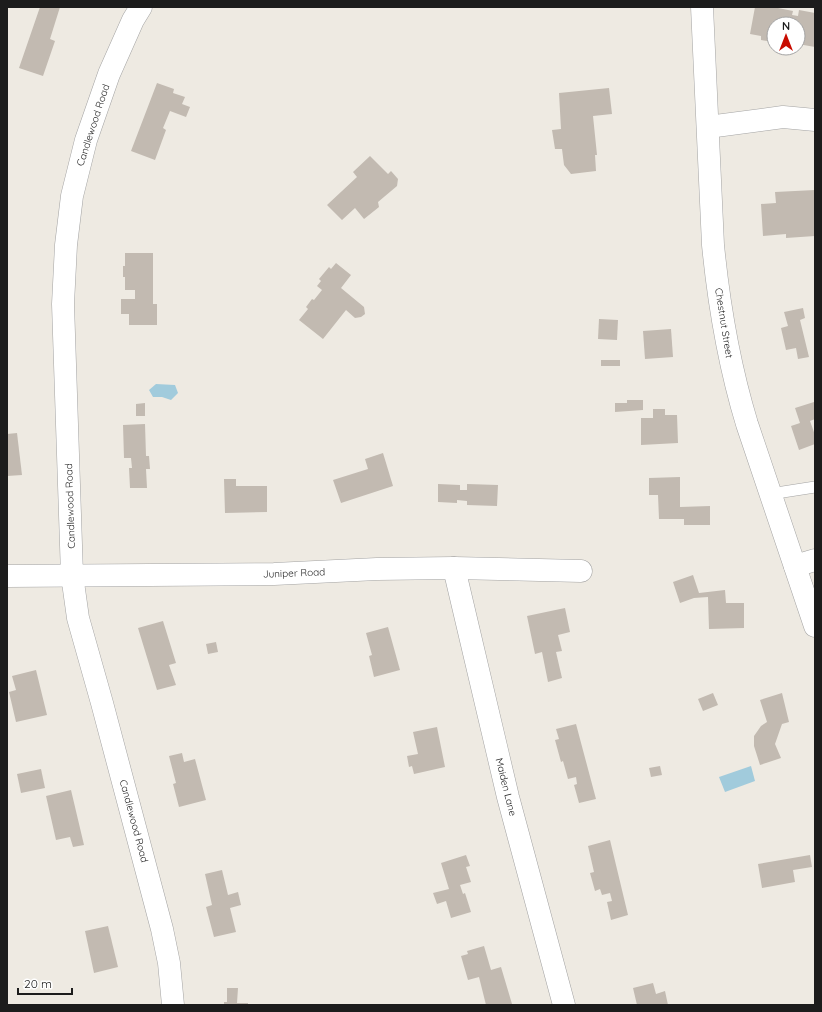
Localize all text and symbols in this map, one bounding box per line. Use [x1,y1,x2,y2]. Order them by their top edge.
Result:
north arrow [766,16,806,56]
text: N [782,19,790,33]
street label: Candlewood Road [74,82,112,168]
street label: Chestnut Street [712,287,736,360]
street label: Candlewood Road [62,463,78,549]
street label: Juniper Road [263,565,325,581]
street label: Maiden Lane [492,757,520,818]
street label: Candlewood Road [117,778,151,864]
scale bar [18,970,72,996]
text: 20 m [24,976,52,991]

